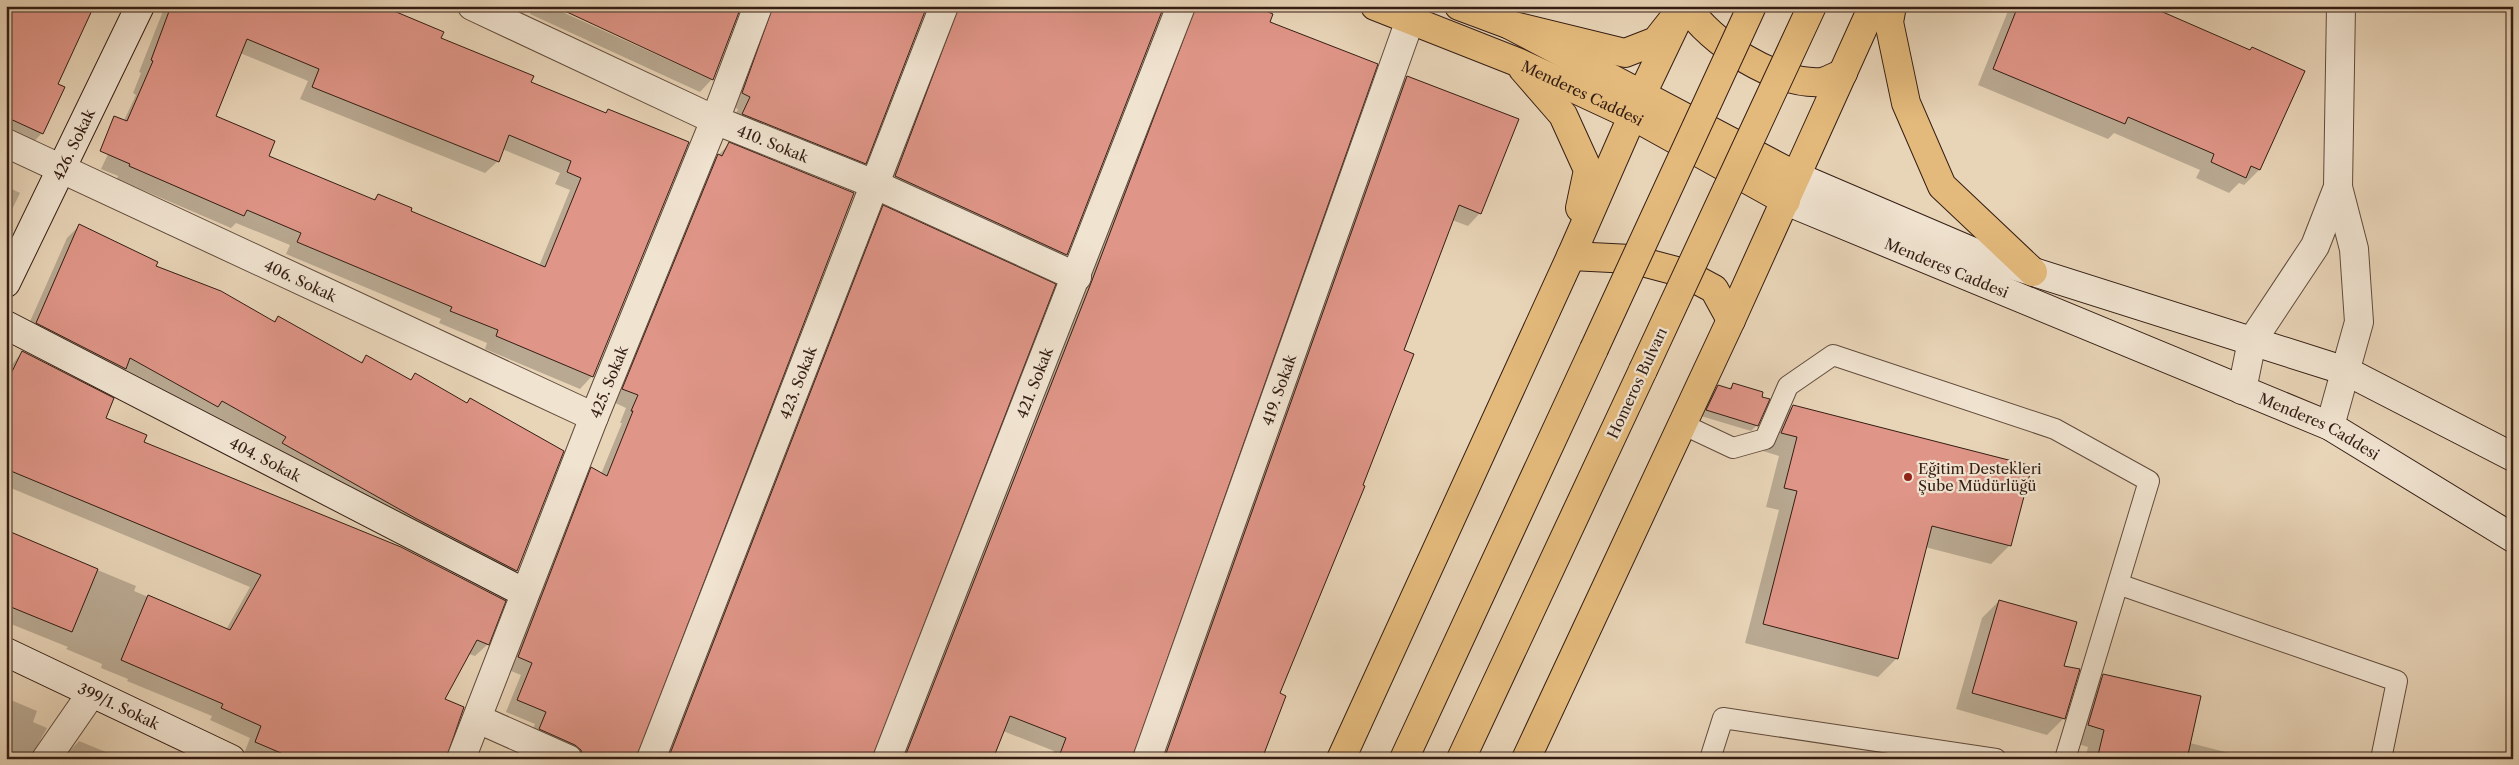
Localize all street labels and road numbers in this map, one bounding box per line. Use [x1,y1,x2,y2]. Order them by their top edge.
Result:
street label: Menderes Caddesi [1519,56,1647,130]
street label: 426. Sokak [48,104,99,183]
street label: 410. Sokak [735,120,813,167]
street label: Menderes Caddesi [1882,233,2012,302]
street label: 406. Sokak [261,255,341,306]
street label: Homeros Bulvarı [1603,324,1671,442]
street label: 425. Sokak [585,341,632,421]
street label: 423. Sokak [775,342,821,422]
street label: 421. Sokak [1011,343,1057,421]
street label: 419. Sokak [1257,350,1300,428]
street label: Menderes Caddesi [2256,388,2384,464]
street label: 404. Sokak [226,433,306,486]
street label: 399/1. Sokak [75,678,164,734]

